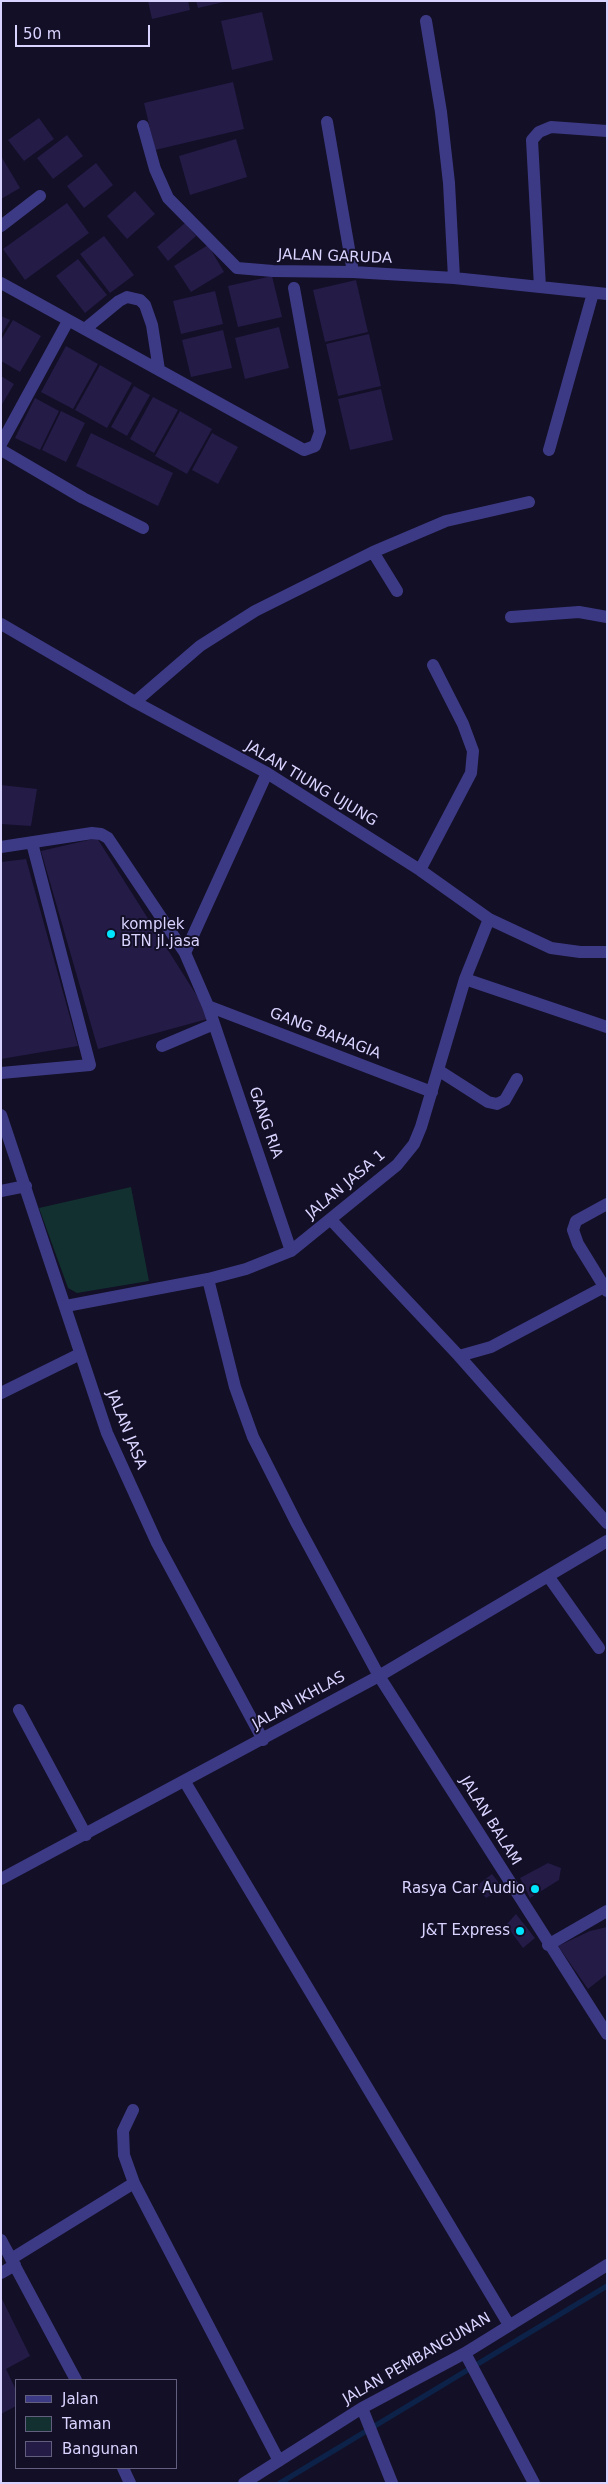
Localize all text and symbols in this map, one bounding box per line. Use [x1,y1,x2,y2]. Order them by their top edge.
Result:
scale bar [18,15,152,47]
text: 50 m [23,25,61,43]
street label: JALAN GARUDA [278,246,392,268]
street label: JALAN TIUNG UJUNG [242,737,380,831]
place label: komplek BTN jl.jasa [121,916,200,951]
marker: komplek BTN jl.jasa [105,928,117,940]
street label: GANG BAHAGIA [267,1005,383,1063]
street label: GANG RIA [244,1085,286,1161]
street label: JALAN JASA 1 [303,1147,389,1223]
street label: JALAN JASA [102,1388,150,1472]
street label: JALAN IKHLAS [249,1668,349,1734]
street label: JALAN BALAM [455,1773,525,1869]
place label: Rasya Car Audio [402,1880,525,1898]
marker: Rasya Car Audio [529,1883,541,1895]
place label: J&T Express [421,1922,510,1940]
marker: J&T Express [514,1925,526,1937]
street label: JALAN PEMBANGUNAN [340,2309,494,2409]
legend [15,2379,178,2469]
text: Jalan [62,2390,98,2408]
text: Taman [62,2415,111,2433]
text: Bangunan [62,2440,138,2458]

